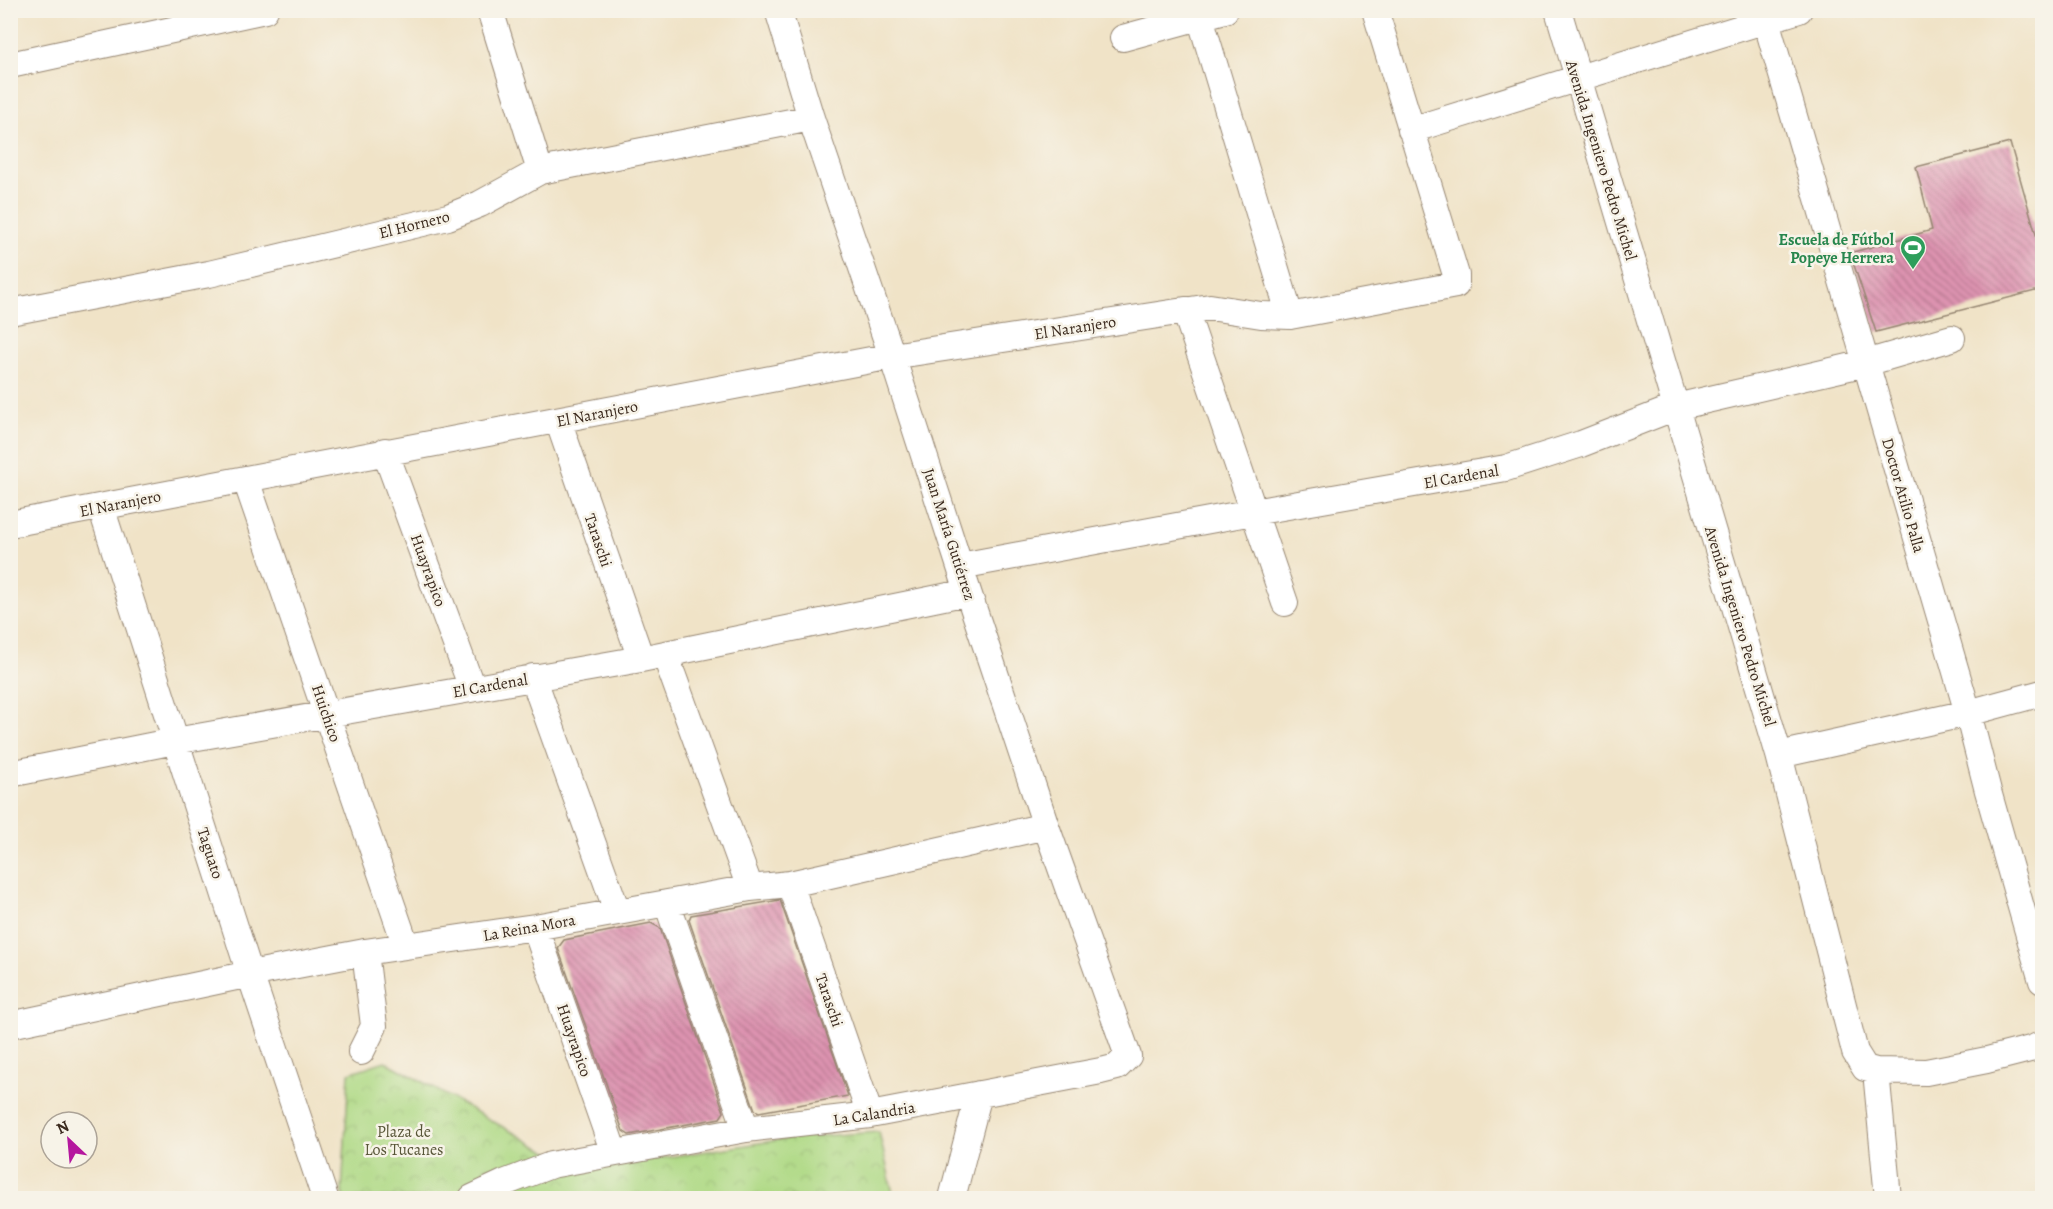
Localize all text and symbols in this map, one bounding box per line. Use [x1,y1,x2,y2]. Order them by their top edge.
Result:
street label: Avenida Ingeniero Pedro Michel [1560,57,1642,263]
street label: El Hornero [377,206,452,244]
place label: Escuela de Fútbol Popeye Herrera [1778,229,1895,269]
sports icon: Escuela de Fútbol Popeye Herrera [1898,233,1928,271]
street label: El Naranjero [1033,311,1118,345]
street label: El Naranjero [555,395,640,433]
street label: Doctor Atilio Palla [1876,435,1930,556]
street label: El Cardenal [1422,460,1501,494]
street label: Juan María Gutiérrez [917,466,981,603]
street label: El Naranjero [78,485,163,523]
street label: Taraschi [579,511,617,570]
street label: Avenida Ingeniero Pedro Michel [1699,523,1781,729]
street label: Huayrapico [405,531,451,610]
street label: El Cardenal [451,669,530,703]
street label: Huichico [306,682,346,745]
street label: Taguato [191,825,229,882]
street label: La Reina Mora [481,909,578,947]
street label: Taraschi [810,971,848,1030]
street label: Huayrapico [551,1001,597,1080]
street label: La Calandria [831,1097,917,1131]
north arrow [39,1110,99,1170]
text: N [53,1115,73,1140]
park label: Plaza de Los Tucanes [364,1121,444,1161]

